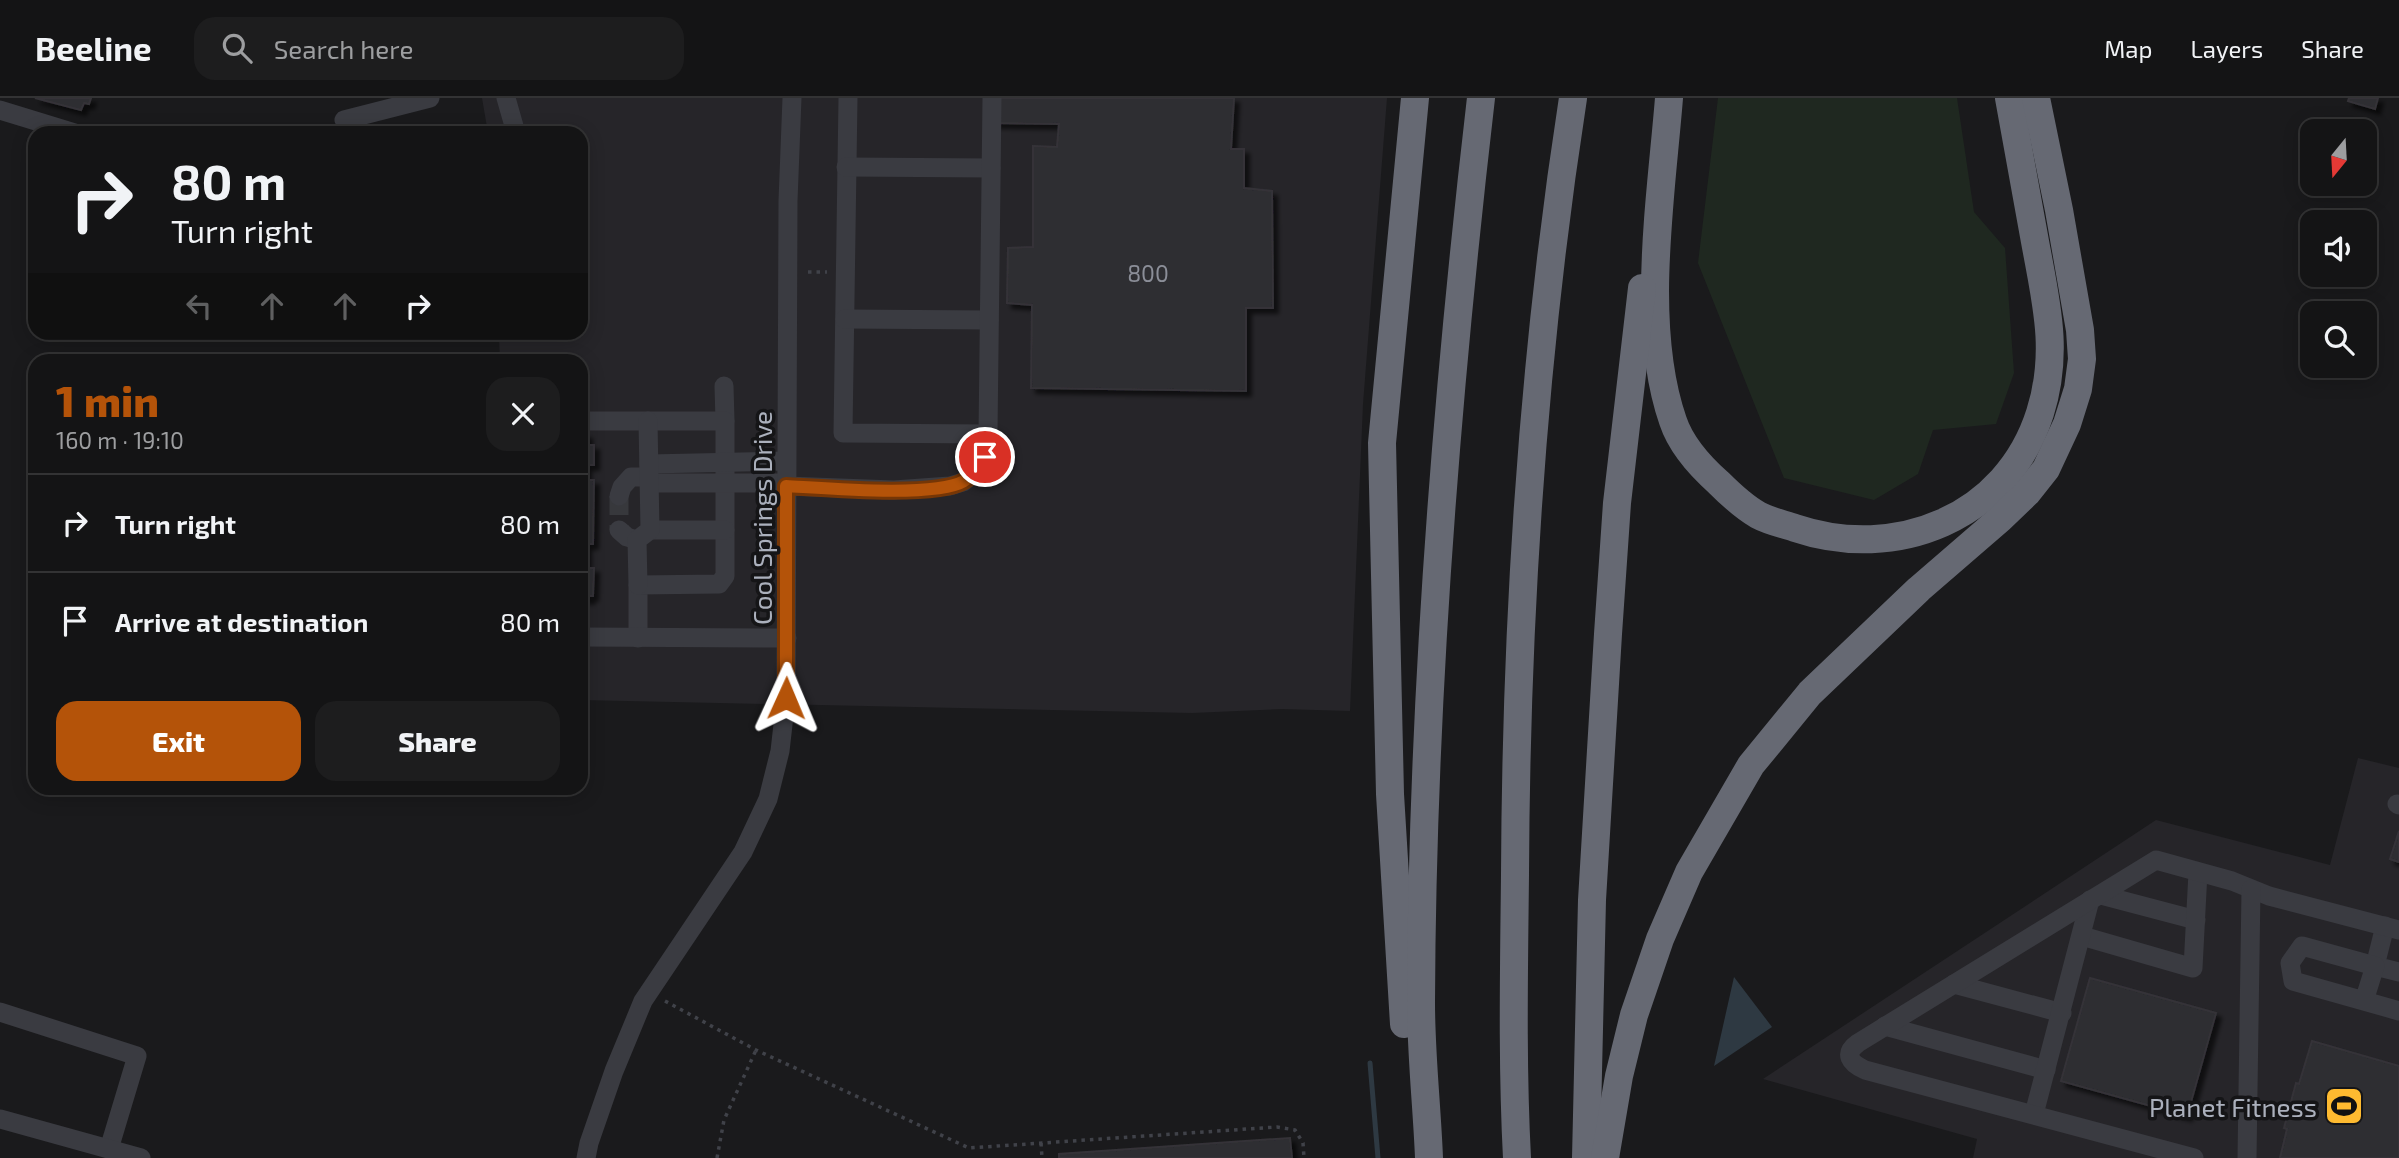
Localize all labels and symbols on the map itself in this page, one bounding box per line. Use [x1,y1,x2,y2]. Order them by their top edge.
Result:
north arrow [2300,119,2376,196]
house number: 800 [1127,259,1169,287]
street label: Cool Springs Drive [746,411,777,625]
pin [955,427,1015,487]
position arrow [749,661,823,735]
sports icon: Planet Fitness [2323,1085,2365,1127]
place label: Planet Fitness [2149,1091,2317,1122]

